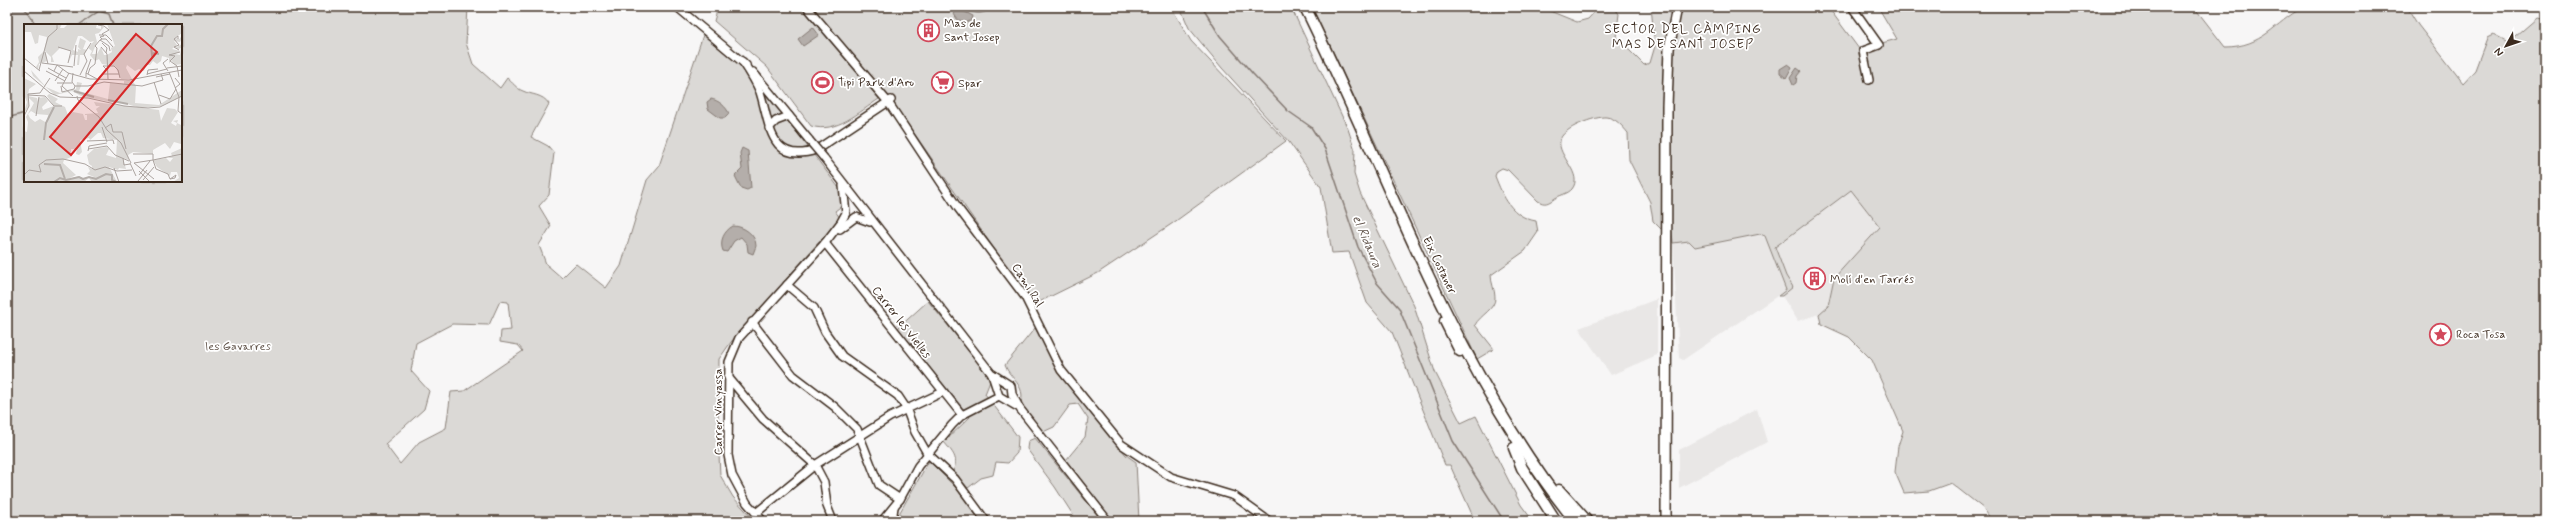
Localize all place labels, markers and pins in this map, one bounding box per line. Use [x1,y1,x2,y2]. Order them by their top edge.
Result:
place label: Mas de Sant Josep [944,16,1000,46]
building icon: Mas de Sant Josep [915,17,941,43]
sports icon: Tipi Park d'Aro [809,69,835,95]
supermarket icon: Spar [930,70,956,96]
place label: Tipi Park d'Aro [838,75,914,91]
place label: Spar [958,76,982,92]
building icon: Molí d'en Tarrés [1802,266,1828,292]
place label: Molí d'en Tarrés [1830,272,1915,288]
place icon: Roca Tosa [2427,321,2453,347]
place label: Roca Tosa [2456,327,2506,343]

